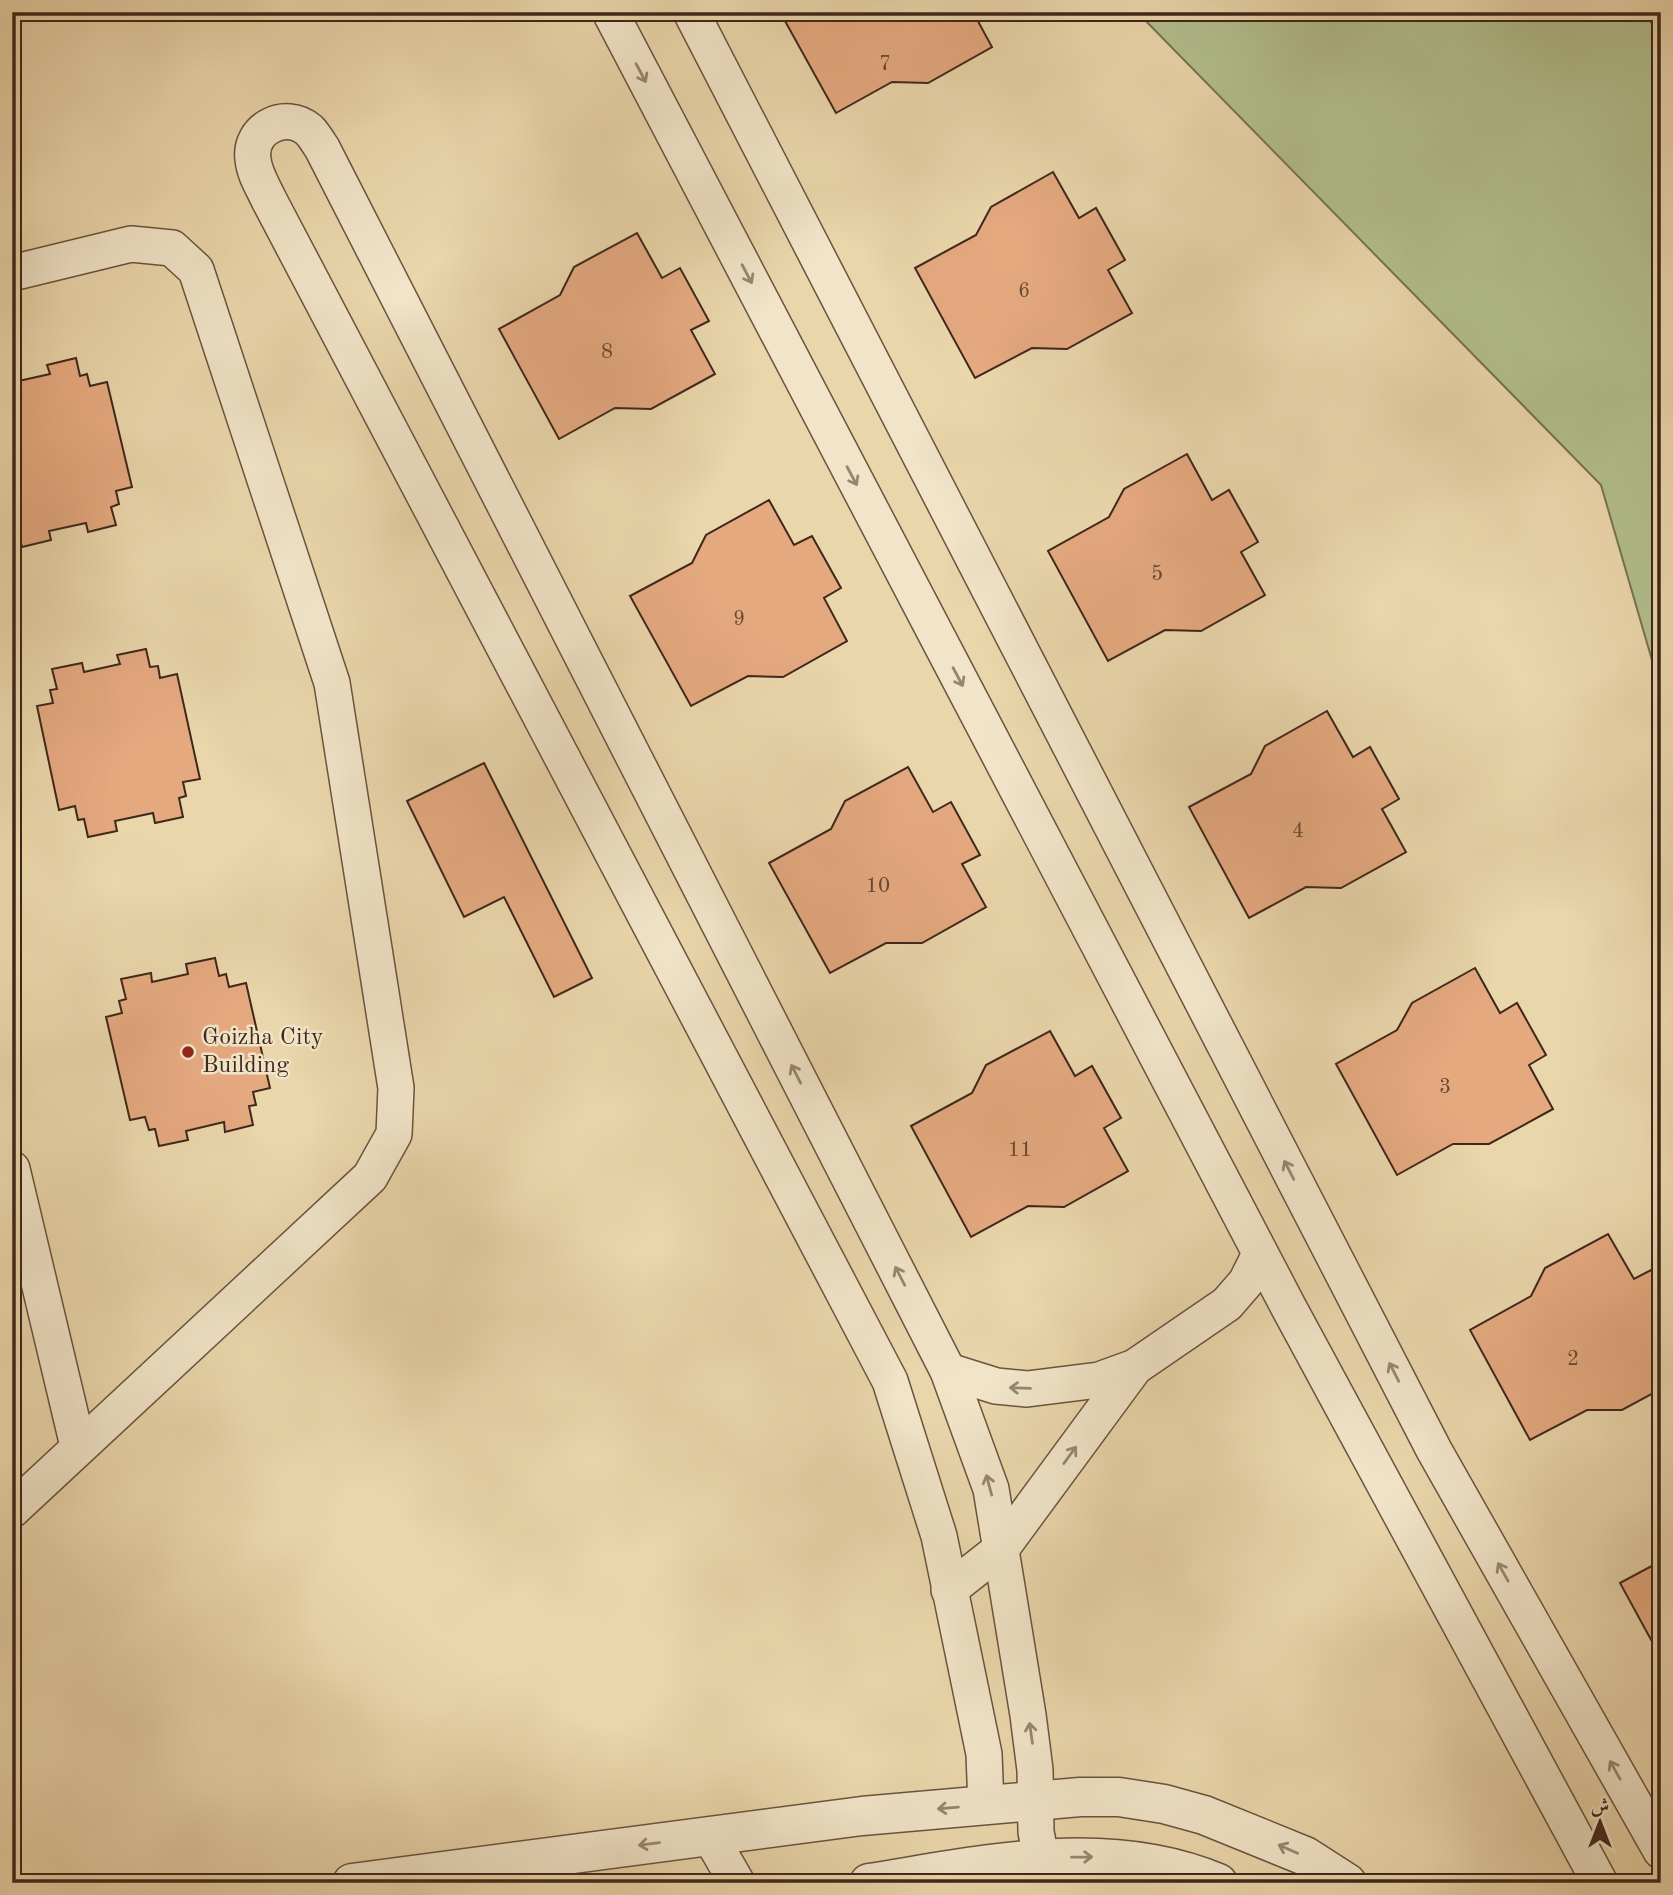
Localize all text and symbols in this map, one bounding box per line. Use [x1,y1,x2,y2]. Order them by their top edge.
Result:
house number: 7 [879,54,891,75]
one-way arrow [635,62,649,83]
one-way arrow [740,263,754,284]
house number: 6 [1018,281,1030,302]
house number: 8 [601,342,613,363]
one-way arrow [846,465,860,486]
house number: 5 [1151,564,1163,585]
house number: 9 [733,609,745,630]
one-way arrow [951,666,965,687]
house number: 4 [1292,821,1304,842]
house number: 10 [866,876,890,897]
place label: Goizha City Building [202,1026,324,1078]
marker: Goizha City Building [180,1044,196,1060]
one-way arrow [789,1064,802,1085]
house number: 3 [1439,1077,1451,1098]
house number: 11 [1008,1140,1032,1161]
one-way arrow [1282,1160,1296,1181]
one-way arrow [892,1266,906,1287]
house number: 2 [1567,1349,1579,1370]
one-way arrow [1387,1362,1400,1383]
one-way arrow [1009,1381,1032,1394]
one-way arrow [1063,1446,1078,1465]
one-way arrow [982,1474,995,1497]
one-way arrow [1496,1562,1510,1582]
one-way arrow [1024,1722,1037,1745]
one-way arrow [1608,1760,1622,1780]
north arrow [1564,1786,1634,1856]
text: ش [1591,1798,1609,1817]
one-way arrow [937,1802,959,1815]
one-way arrow [638,1838,661,1851]
one-way arrow [1278,1842,1300,1855]
one-way arrow [1070,1850,1093,1864]

